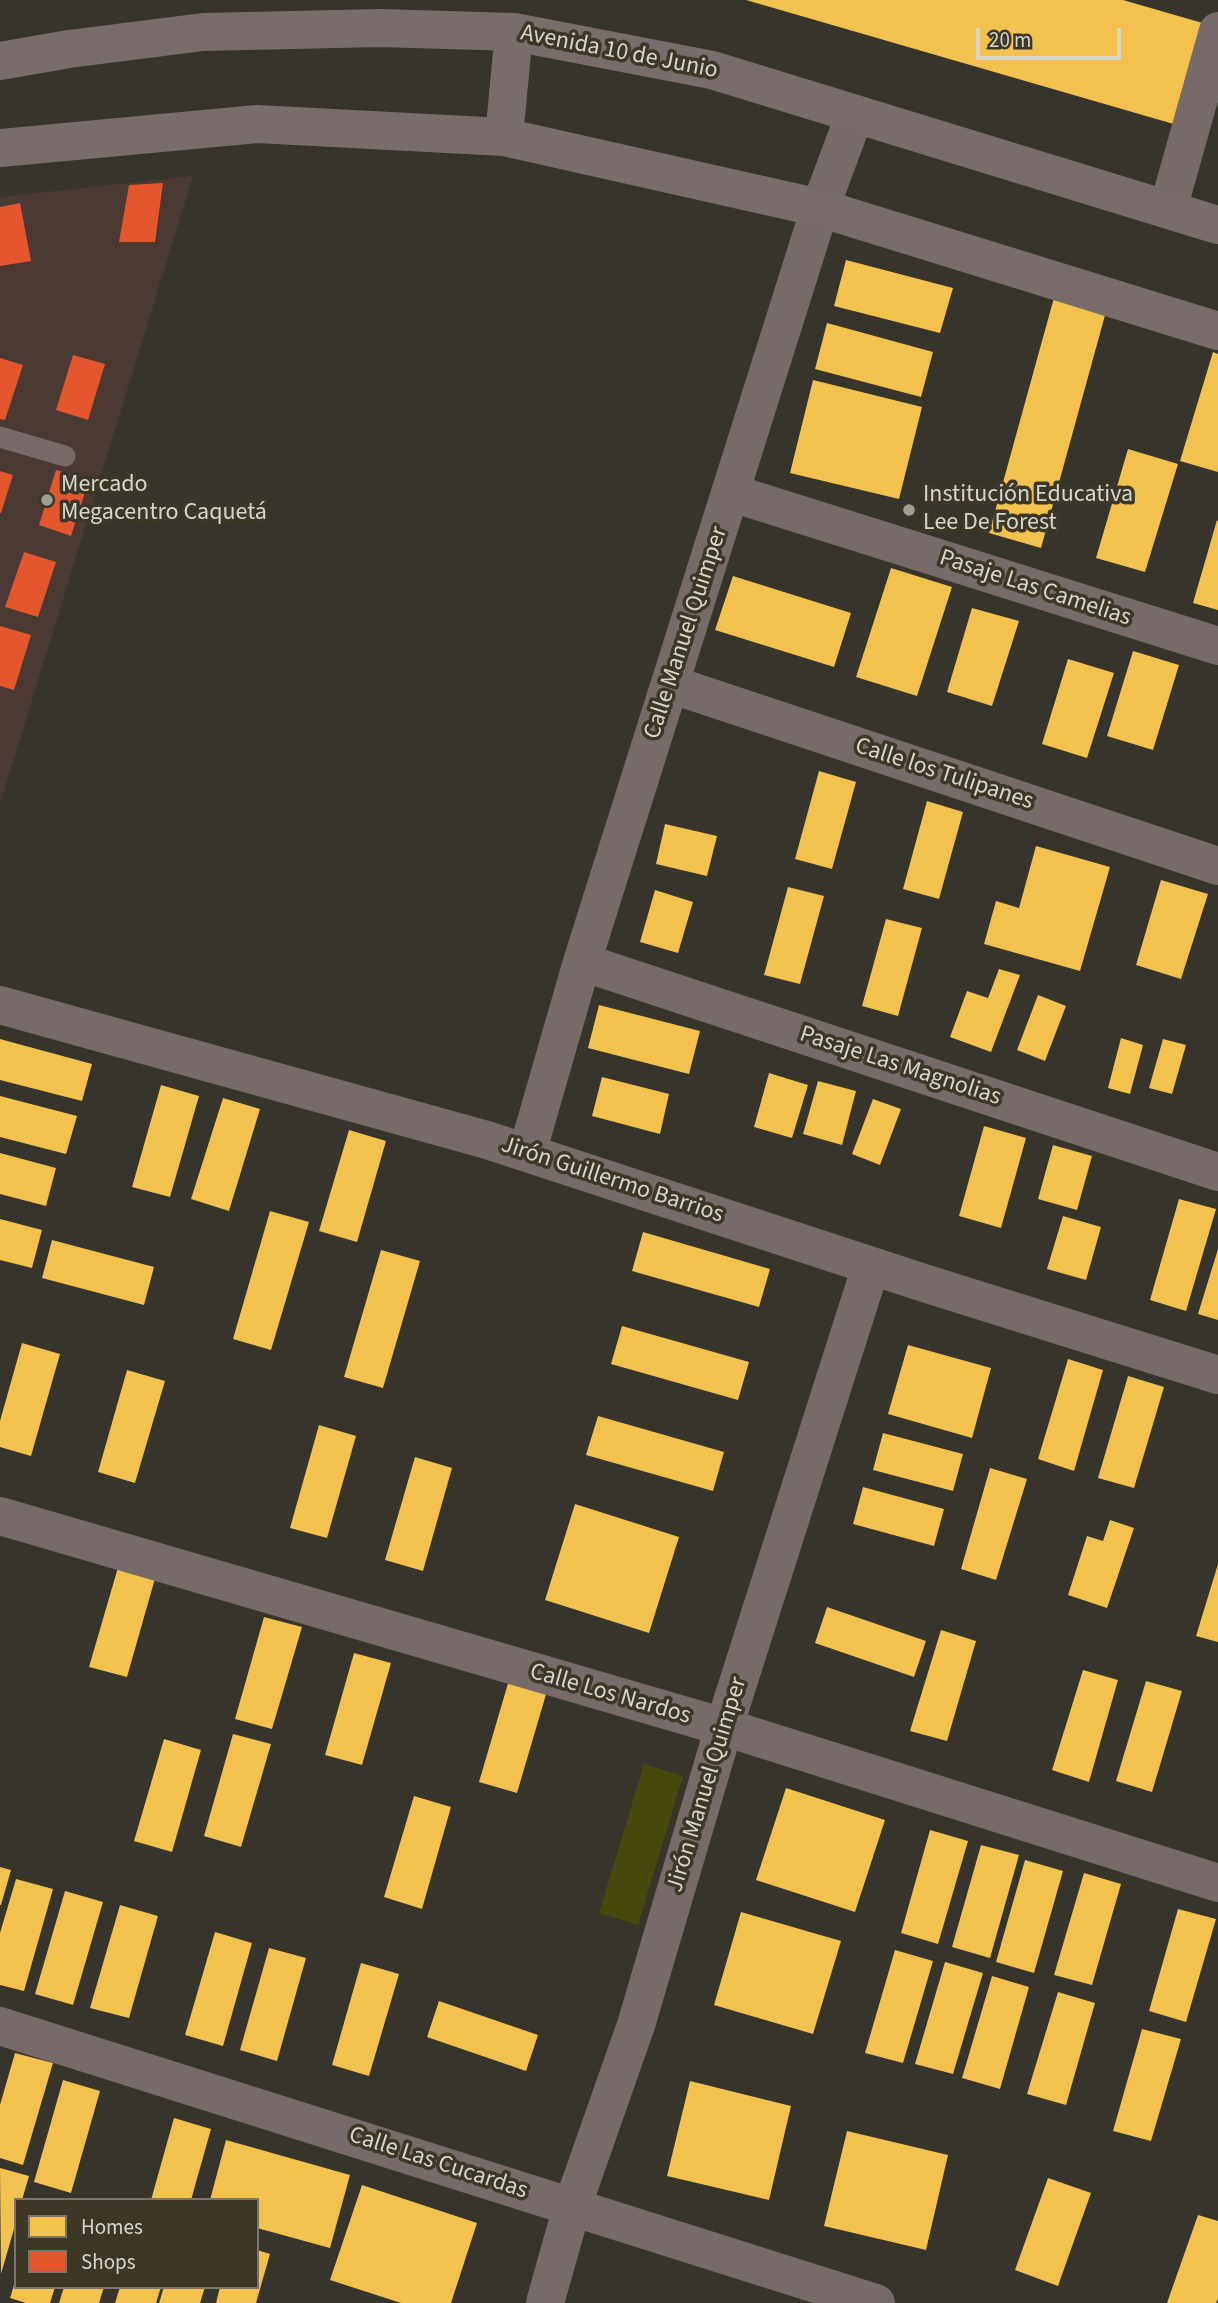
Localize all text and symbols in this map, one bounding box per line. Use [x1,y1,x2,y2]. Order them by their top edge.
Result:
scale bar [980,14,1125,58]
street label: Avenida 10 de Junio [518,20,720,86]
text: 20 m [989,25,1031,55]
place label: Mercado Megacentro Caquetá [61,472,267,528]
place label: Institución Educativa Lee De Forest [923,482,1133,538]
marker: Mercado Megacentro Caquetá [39,492,55,508]
marker: Institución Educativa Lee De Forest [901,502,917,518]
street label: Calle Manuel Quimper [639,523,735,743]
street label: Pasaje Las Camelias [936,544,1134,634]
street label: Calle los Tulipanes [851,733,1037,817]
street label: Pasaje Las Magnolias [796,1021,1004,1113]
street label: Jirón Guillermo Barrios [497,1131,727,1231]
street label: Calle Los Nardos [526,1658,694,1732]
street label: Jirón Manuel Quimper [662,1674,754,1896]
street label: Calle Las Cucardas [345,2122,531,2206]
legend [14,2198,259,2289]
text: Homes [81,2212,143,2242]
text: Shops [81,2247,135,2277]

